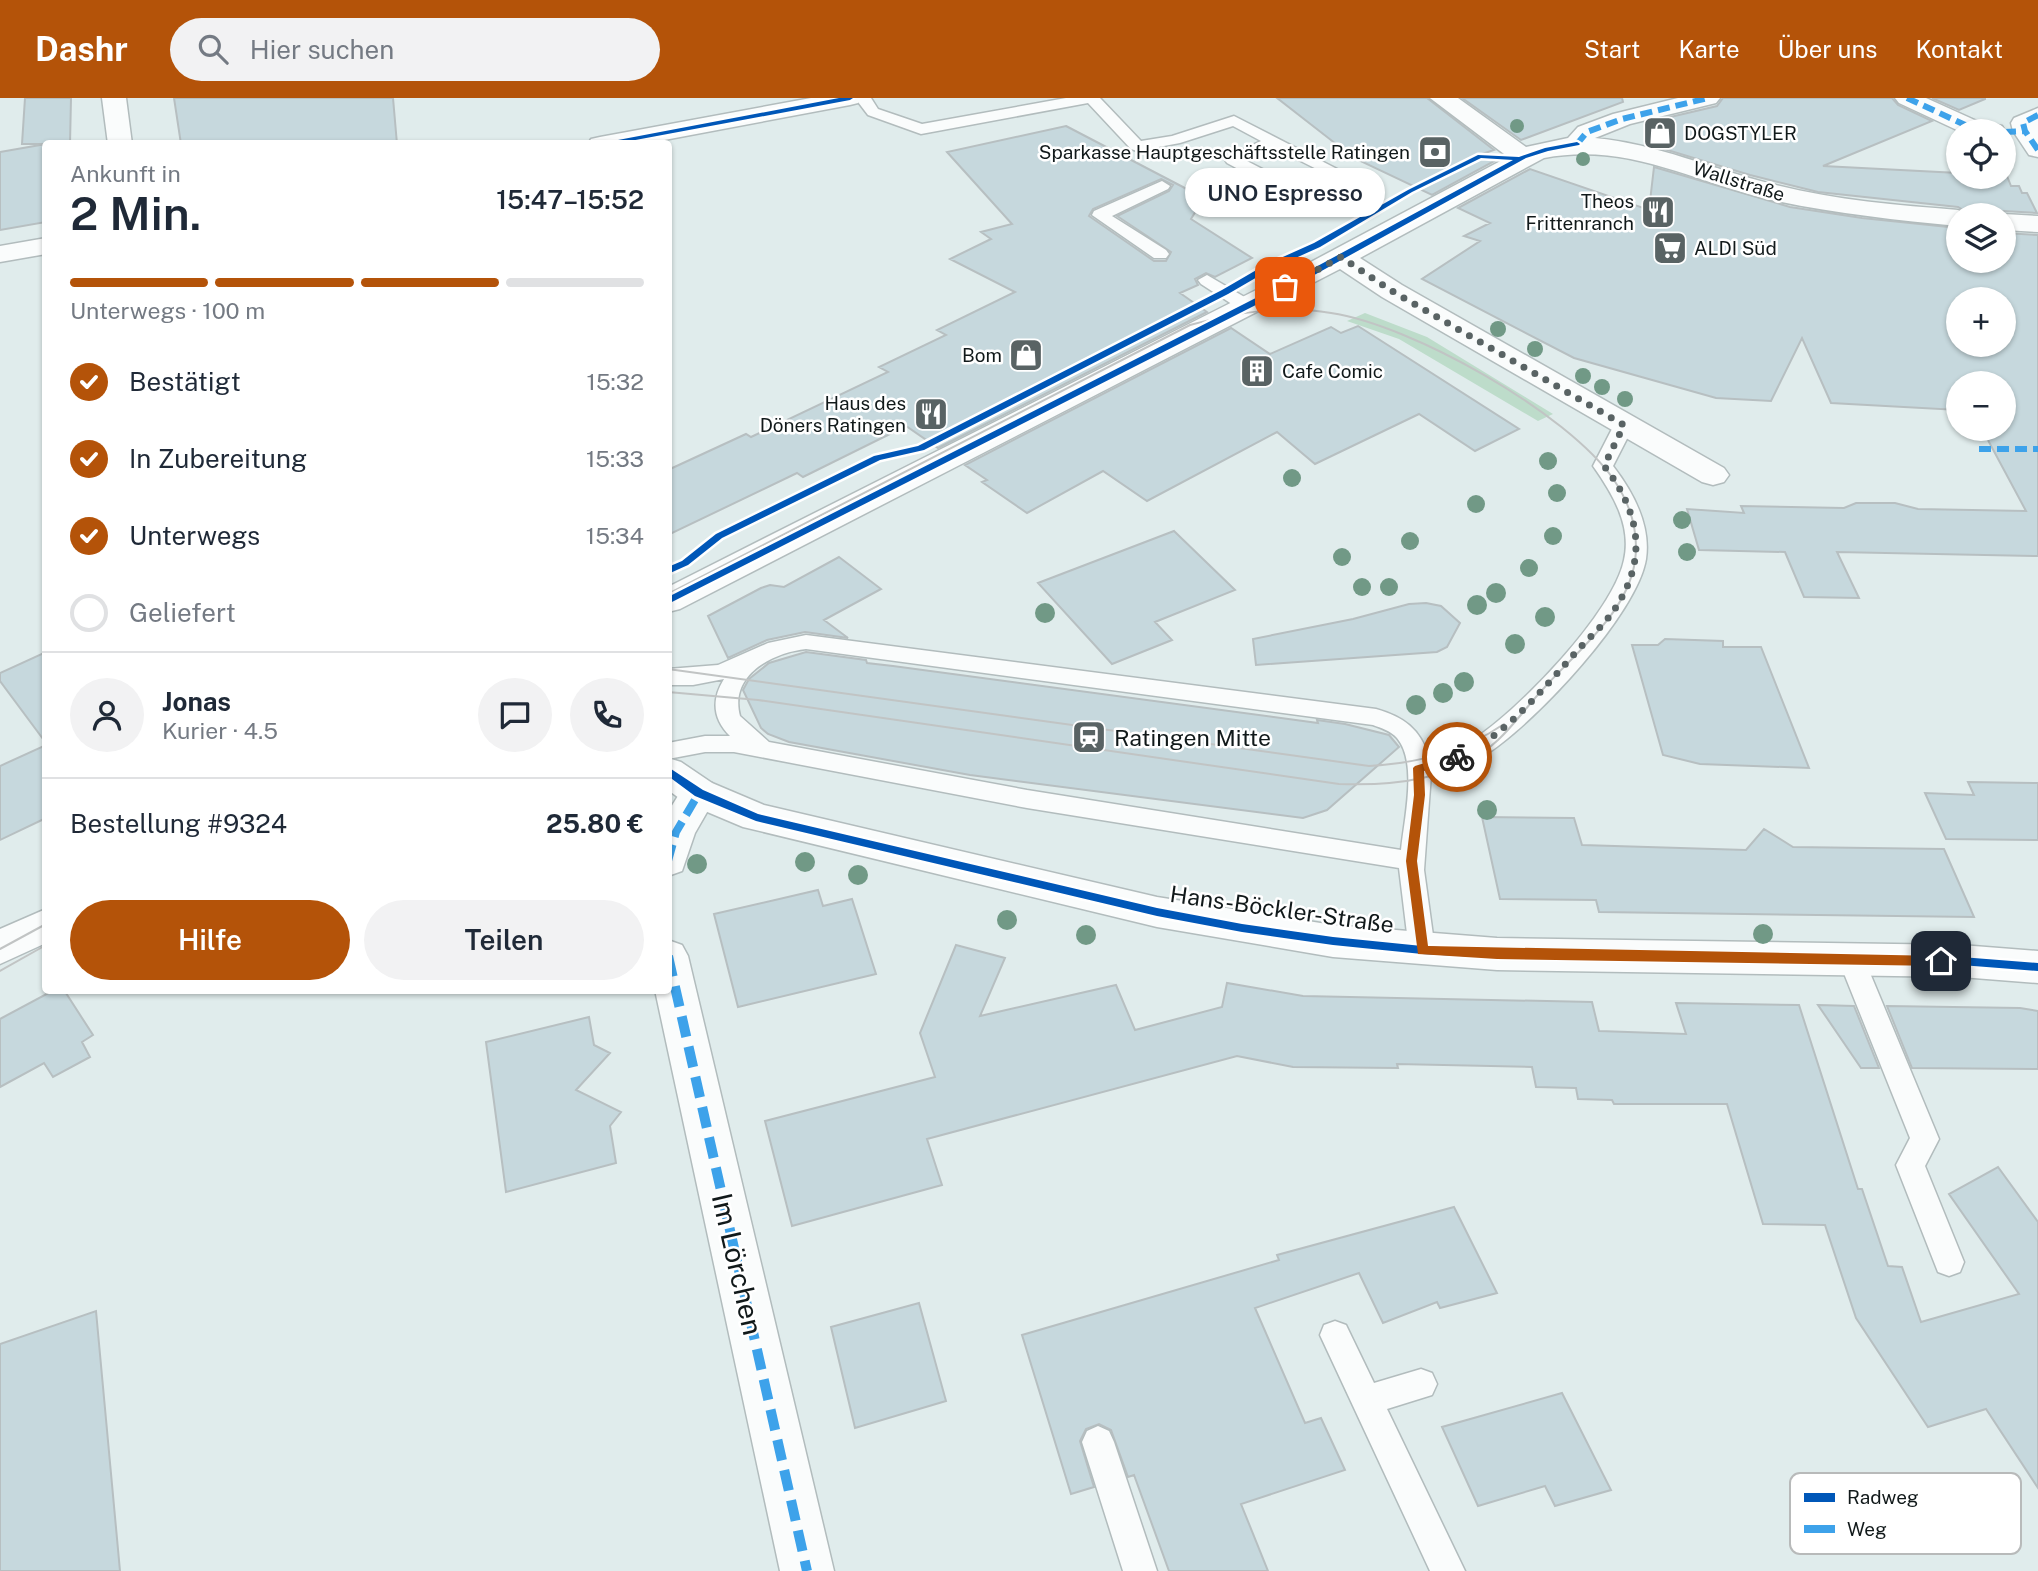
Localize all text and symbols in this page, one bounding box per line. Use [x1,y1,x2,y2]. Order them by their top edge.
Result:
search box [170,18,660,81]
text: Dashr [35,30,128,68]
icon: search [194,30,232,68]
text: Hier suchen [250,34,394,65]
text: Start [1584,35,1640,63]
text: Karte [1678,35,1740,63]
text: Über uns [1778,35,1877,63]
text: Kontakt [1915,35,2003,63]
shop icon: DOGSTYLER [1641,114,1679,152]
map controls [1946,119,2016,441]
button: locate [1946,119,2016,189]
place label: DOGSTYLER [1684,122,1797,144]
bank icon: Sparkasse Hauptgeschäftsstelle Ratingen [1416,133,1454,171]
place label: Sparkasse Hauptgeschäftsstelle Ratingen [1039,141,1410,163]
street label: Wallstraße [1690,157,1788,205]
text: Ankunft in [70,160,181,187]
callout: UNO Espresso [1185,168,1385,217]
text: UNO Espresso [1207,179,1363,206]
text: 15:47–15:52 [496,184,644,215]
text: 2 Min. [70,186,201,240]
place label: Theos Frittenranch [1526,190,1634,234]
restaurant icon: Theos Frittenranch [1639,193,1677,231]
button: layers [1946,203,2016,273]
supermarket icon: ALDI Süd [1651,229,1689,267]
place label: ALDI Süd [1694,237,1777,259]
pin [1255,257,1315,317]
icon: bag [1266,268,1304,306]
button: + [1946,287,2016,357]
text: Unterwegs · 100 m [70,297,265,324]
shop icon: Bom [1007,336,1045,374]
place label: Bom [962,344,1002,366]
building icon: Cafe Comic [1238,352,1276,390]
place label: Cafe Comic [1282,360,1383,382]
icon: check [70,363,108,401]
text: Bestätigt [129,366,241,397]
text: 15:32 [587,368,644,395]
button: − [1946,371,2016,441]
place label: Haus des Döners Ratingen [760,392,906,436]
restaurant icon: Haus des Döners Ratingen [912,395,950,433]
icon: check [70,440,108,478]
text: In Zubereitung [129,443,307,474]
text: 15:33 [586,445,644,472]
icon: check [70,517,108,555]
text: Unterwegs [129,520,260,551]
text: 15:34 [586,522,644,549]
text: Geliefert [129,597,236,628]
button: person [70,678,144,752]
button: chat [478,678,552,752]
button: phone [570,678,644,752]
text: Jonas [162,686,231,717]
text: Kurier · 4.5 [162,717,278,744]
station icon: Ratingen Mitte [1070,718,1108,756]
courier [1422,722,1492,792]
place label: Ratingen Mitte [1114,724,1271,751]
icon: bike [1438,738,1476,776]
text: Bestellung #9324 [70,808,287,839]
text: 25.80 € [546,808,644,839]
street label: Hans-Böckler-Straße [1168,880,1396,938]
button: Hilfe [70,900,350,980]
button: Teilen [364,900,644,980]
pin [1911,931,1971,991]
icon: home [1922,942,1960,980]
street label: Im Lörchen [706,1190,770,1338]
legend [1790,1473,2021,1554]
text: Radweg [1847,1486,1919,1508]
text: Weg [1847,1518,1887,1540]

